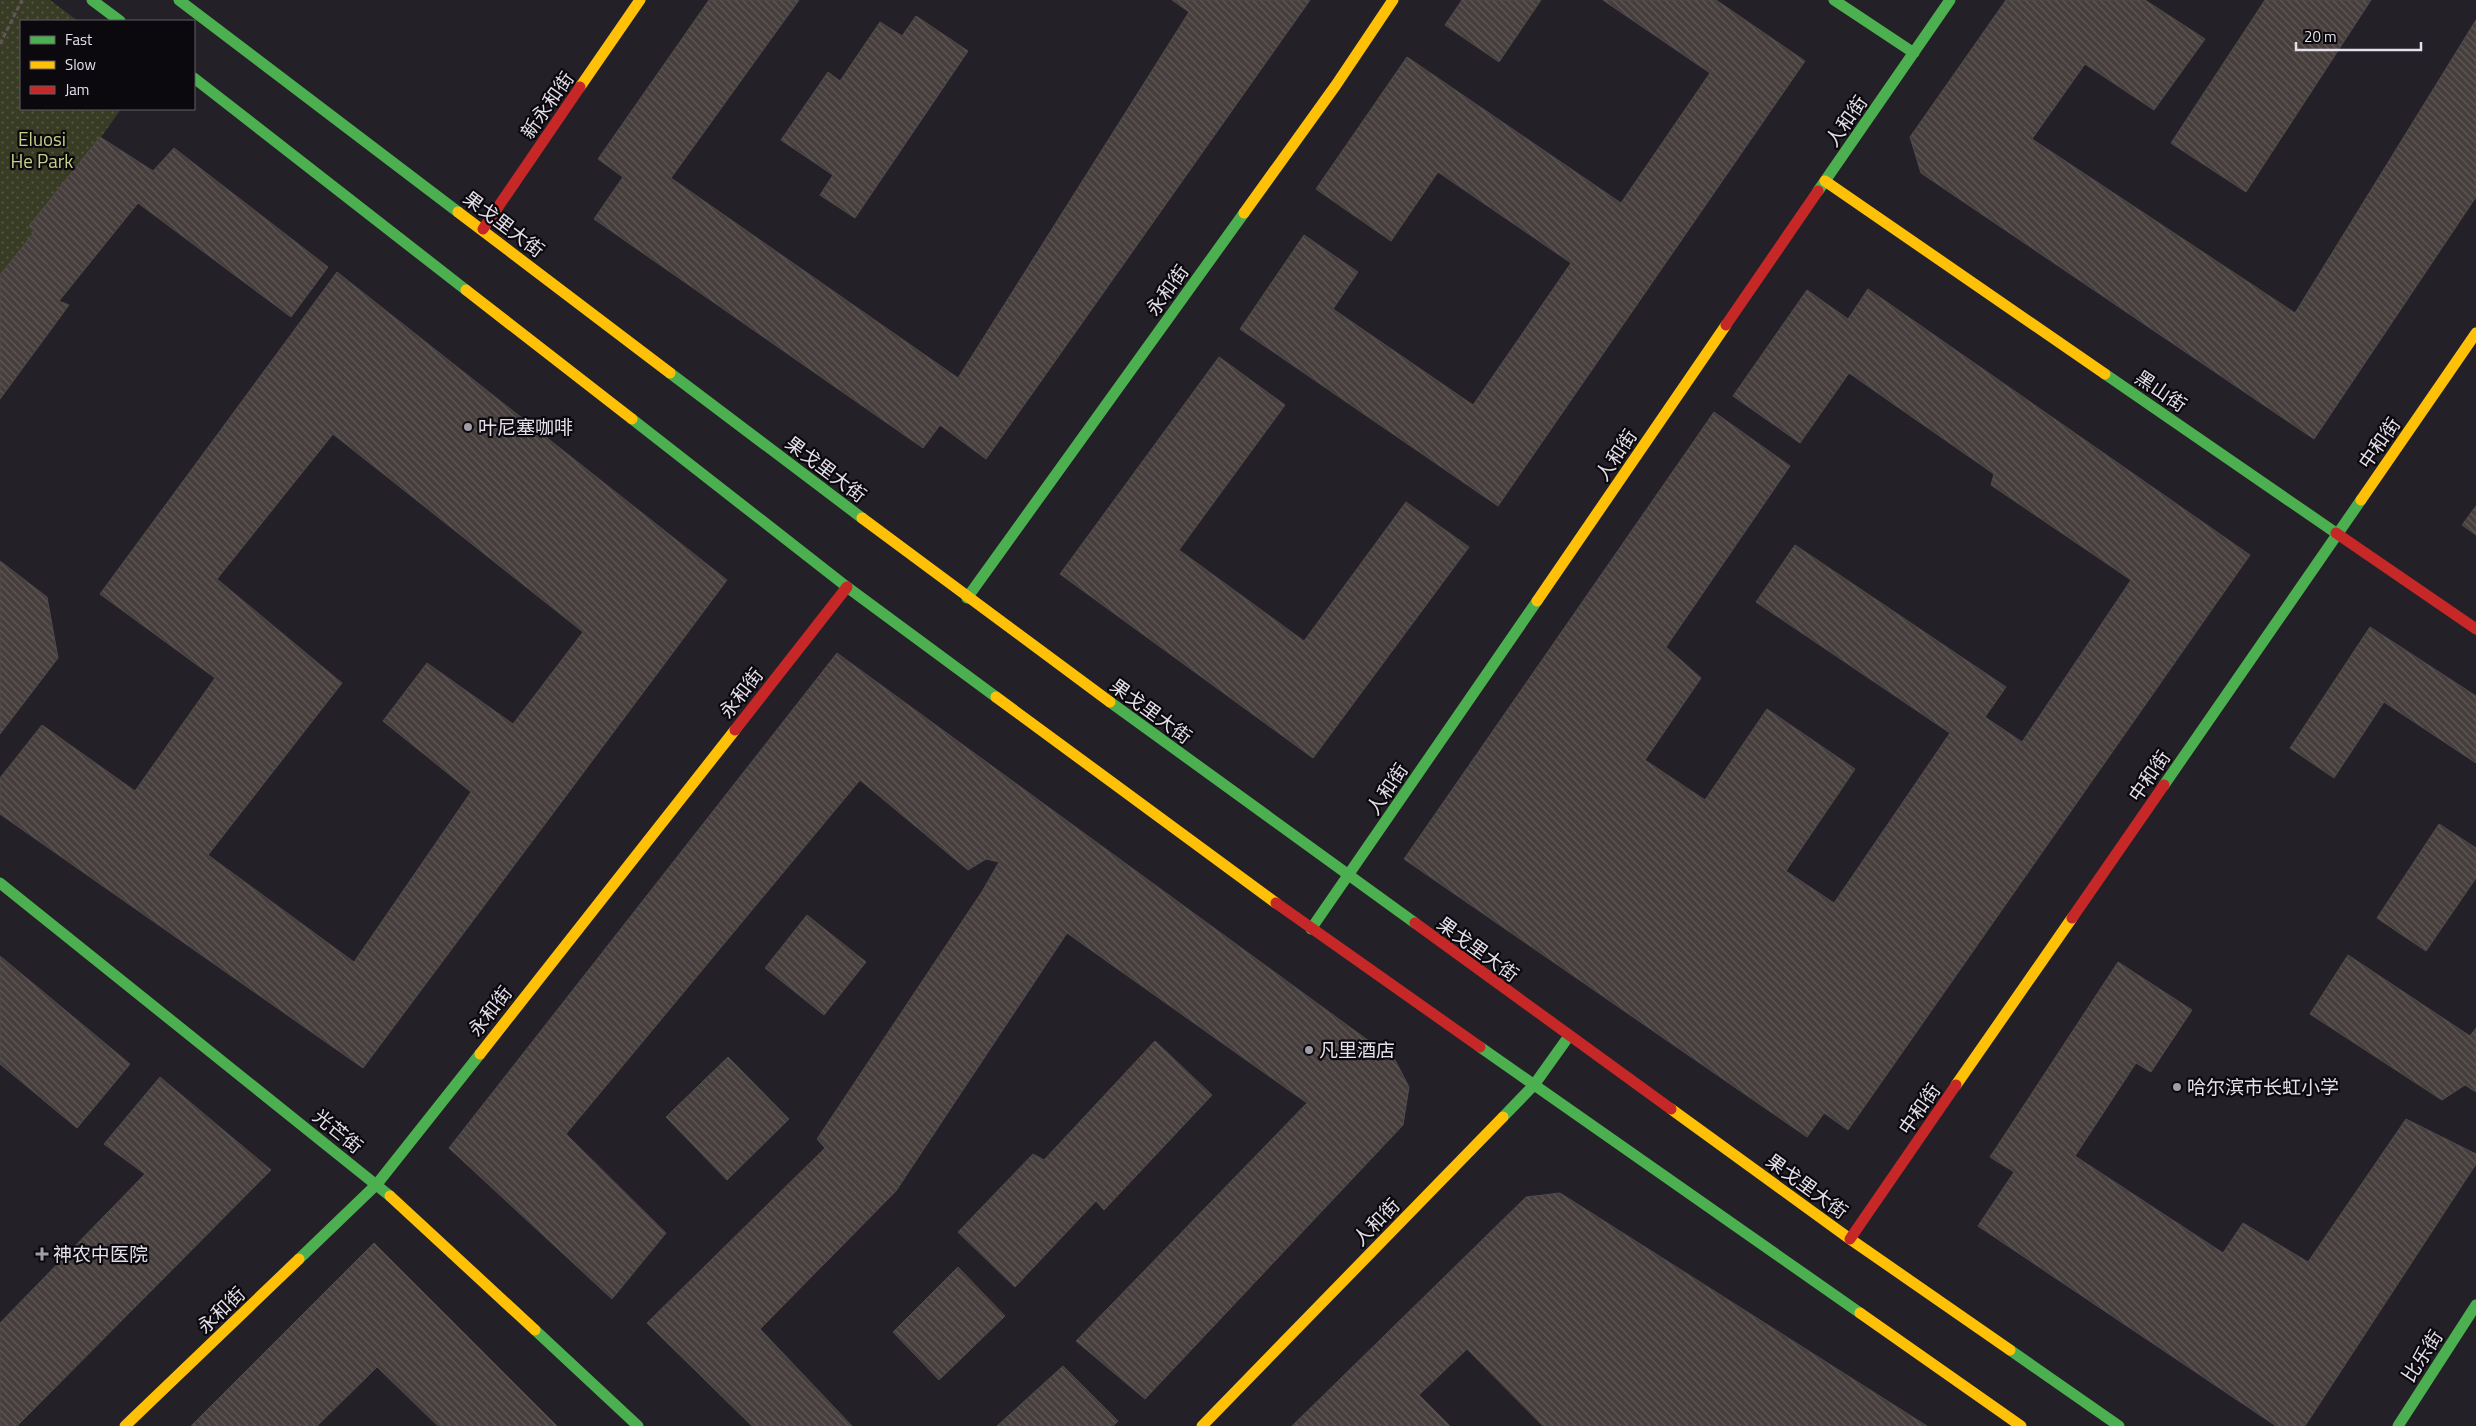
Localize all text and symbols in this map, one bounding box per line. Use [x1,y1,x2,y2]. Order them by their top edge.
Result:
legend [20,20,195,110]
scale bar [2296,20,2421,52]
text: 20 m [2304,25,2337,48]
text: Fast [65,28,93,51]
text: Slow [65,53,96,76]
street label: 新永和街 [513,65,580,144]
text: Jam [65,78,89,101]
street label: 人和街 [1817,89,1874,152]
park label: Eluosi He Park [11,124,73,175]
street label: 果戈里大街 [458,183,551,264]
street label: 永和街 [1138,258,1195,321]
street label: 黑山街 [2130,363,2193,419]
street label: 中和街 [2350,411,2407,474]
place label: 叶尼塞咖啡 [478,412,573,441]
marker: 叶尼塞咖啡 [462,421,474,433]
street label: 人和街 [1588,423,1644,486]
street label: 果戈里大街 [780,428,873,509]
street label: 永和街 [712,661,770,724]
street label: 果戈里大街 [1104,671,1198,750]
street label: 中和街 [2120,744,2177,807]
street label: 人和街 [1359,757,1415,820]
street label: 果戈里大街 [1431,909,1525,988]
street label: 永和街 [461,979,519,1042]
place label: 凡里酒店 [1319,1035,1395,1064]
marker: 凡里酒店 [1303,1044,1315,1056]
place label: 哈尔滨市长虹小学 [2187,1072,2339,1101]
street label: 中和街 [1890,1077,1947,1140]
marker: 哈尔滨市长虹小学 [2171,1081,2183,1093]
street label: 光芒街 [307,1101,370,1160]
street label: 果戈里大街 [1760,1146,1854,1225]
street label: 人和街 [1345,1191,1406,1252]
place label: 神农中医院 [53,1239,148,1268]
marker: 神农中医院 [35,1247,49,1261]
street label: 永和街 [190,1279,251,1340]
street label: 比乐街 [2394,1324,2449,1388]

